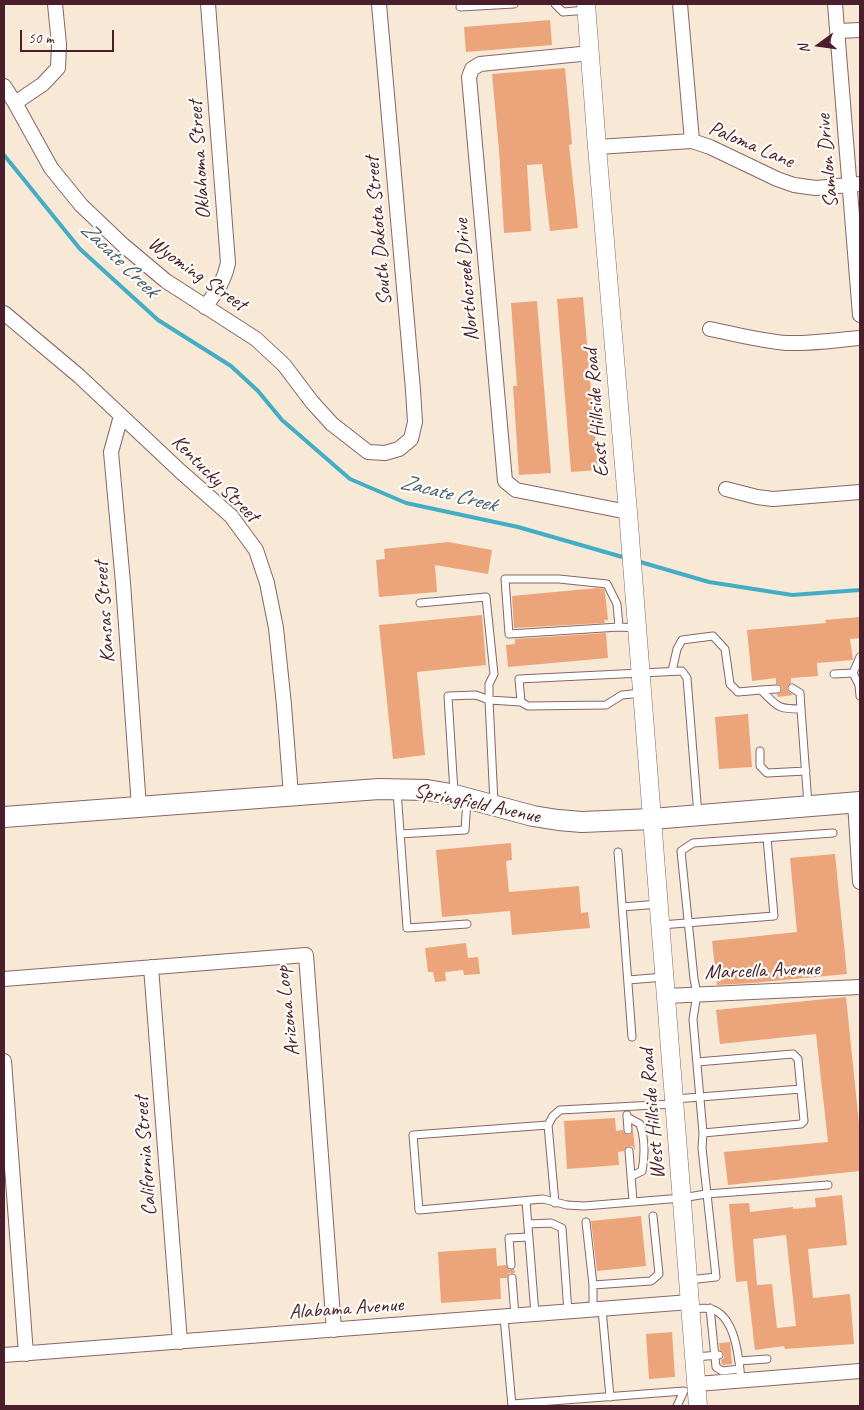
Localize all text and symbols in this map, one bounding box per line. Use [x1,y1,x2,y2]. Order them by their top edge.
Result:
scale bar [22,20,116,52]
north arrow [794,20,844,70]
text: 50 m [28,29,54,48]
text: N [795,42,813,55]
street label: Oklahoma Street [183,100,217,220]
street label: Samlon Drive [811,113,845,209]
street label: Paloma Lane [705,116,797,174]
street label: South Dakota Street [360,155,398,307]
water label: Zacate Creek [75,217,163,303]
street label: Northcreek Drive [449,218,485,342]
street label: Wyoming Street [143,231,251,317]
street label: East Hillside Road [579,348,615,478]
street label: Kentucky Street [166,430,264,528]
water label: Zacate Creek [397,469,499,519]
street label: Kansas Street [89,560,121,664]
street label: Springfield Avenue [412,778,542,830]
street label: Marcella Avenue [704,956,820,986]
street label: Arizona Loop [270,964,306,1058]
street label: West Hillside Road [635,1048,671,1180]
street label: California Street [129,1095,163,1217]
street label: Alabama Avenue [288,1292,404,1326]

